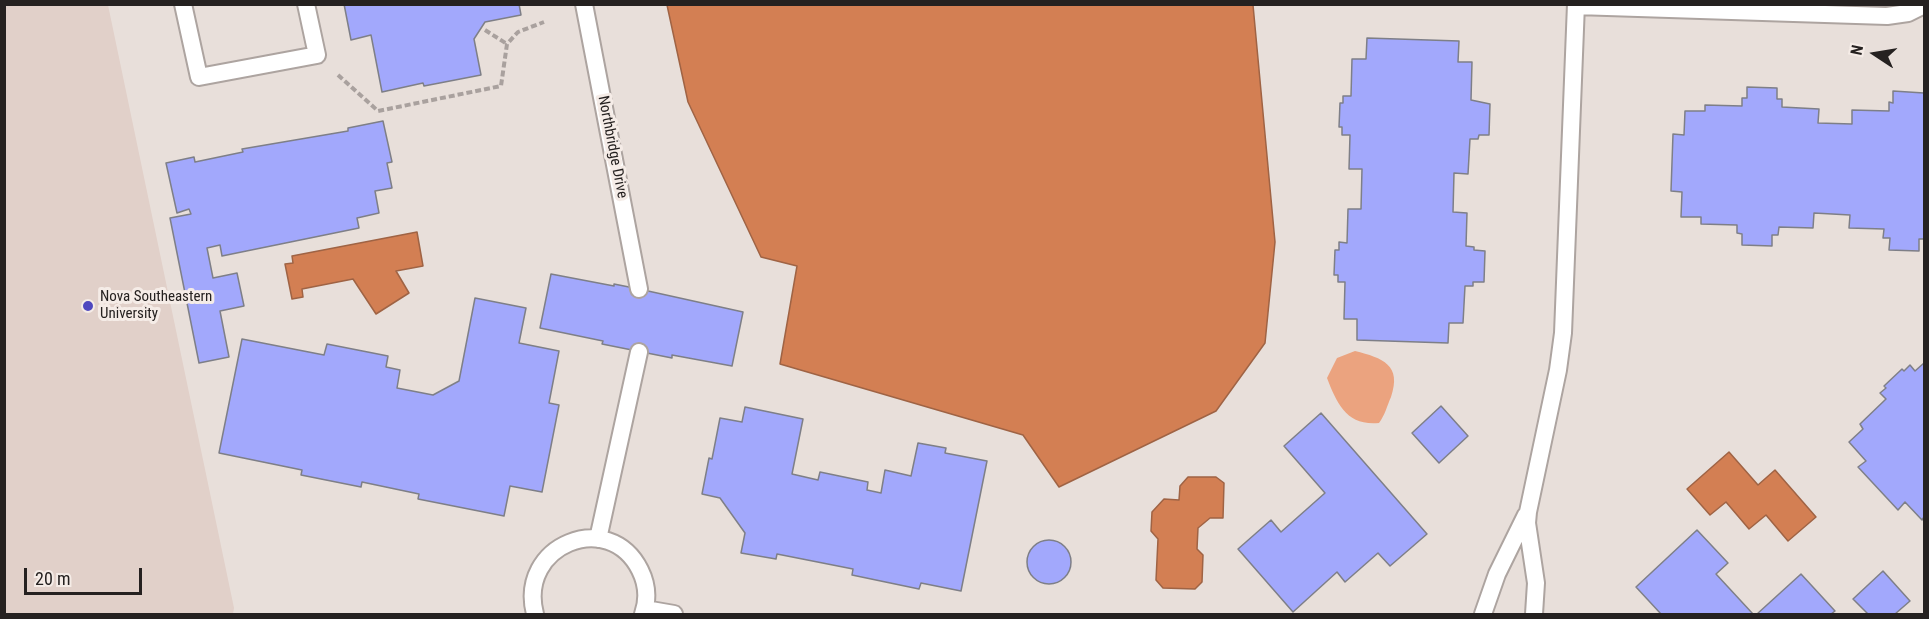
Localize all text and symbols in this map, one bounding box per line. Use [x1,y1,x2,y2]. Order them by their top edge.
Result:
north arrow [1845,24,1905,84]
text: N [1847,43,1867,57]
street label: Northbridge Drive [593,94,631,200]
place label: Nova Southeastern University [100,288,212,323]
marker: Nova Southeastern University [81,299,95,313]
scale bar [27,556,146,594]
text: 20 m [35,568,70,589]

